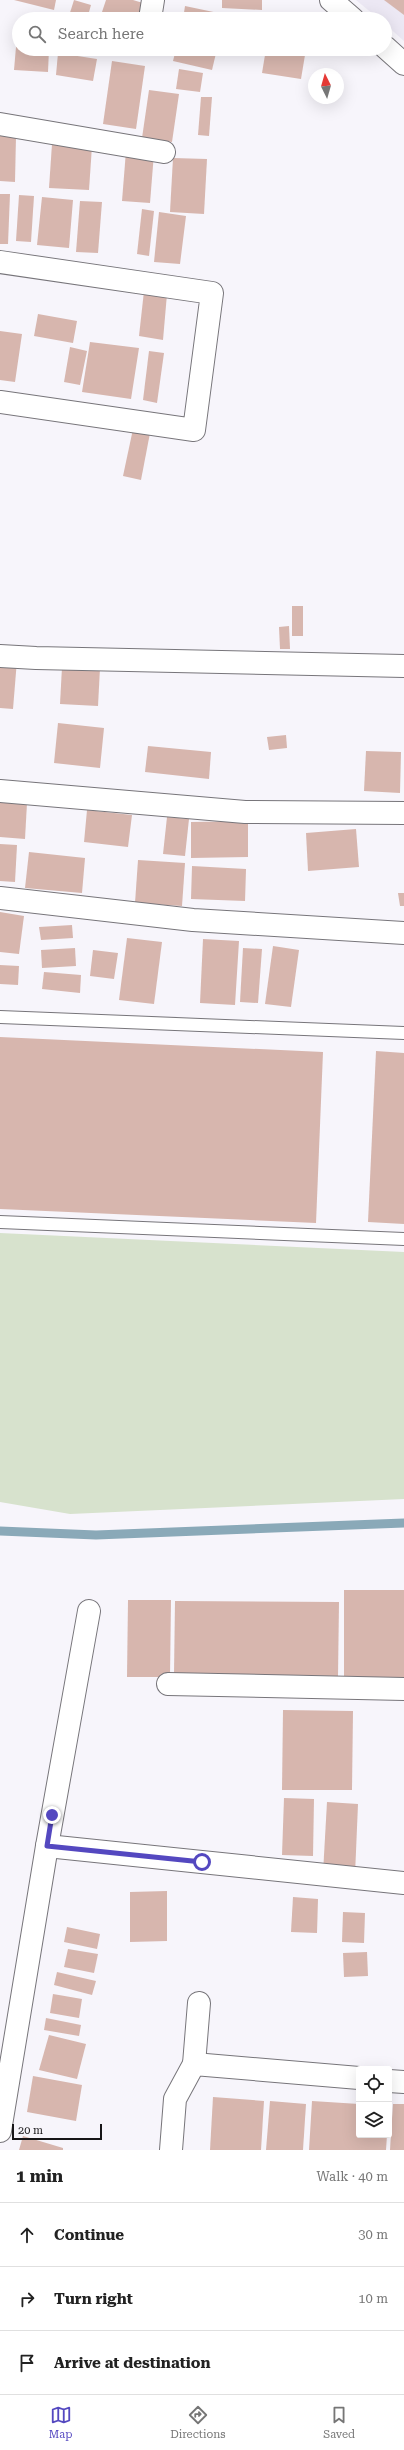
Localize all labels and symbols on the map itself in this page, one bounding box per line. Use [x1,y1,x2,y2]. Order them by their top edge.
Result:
north arrow [308,68,344,104]
route end [43,1806,61,1824]
route start [193,1853,211,1871]
scale bar [12,2122,102,2141]

